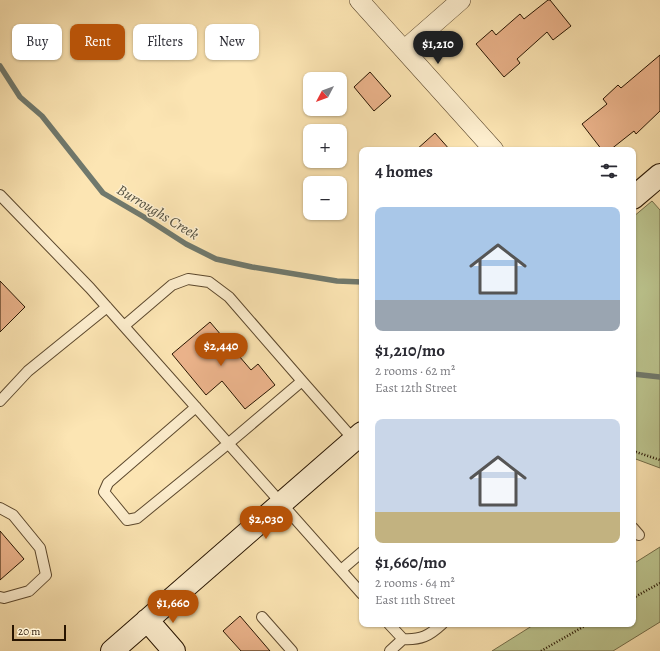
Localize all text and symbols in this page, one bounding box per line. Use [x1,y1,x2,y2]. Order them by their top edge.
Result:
chip: Buy [12,24,62,60]
chip: Rent [70,24,125,60]
chip: Filters [133,24,197,60]
chip: New [205,24,259,60]
pin: $1,210 [405,31,471,65]
text: $1,210 [422,35,454,52]
north arrow [303,72,347,116]
map controls [303,72,347,220]
button: + [303,124,347,168]
text: 4 homes [375,160,433,183]
icon: filters [598,160,620,182]
button: − [303,176,347,220]
water label: Burroughs Creek [113,180,203,245]
icon: home [462,233,534,305]
pin: $2,440 [188,333,254,367]
text: $2,440 [204,337,238,354]
text: $1,210/mo [375,339,445,362]
text: 2 rooms · 62 m² [375,362,455,379]
text: East 12th Street [375,379,457,396]
icon: home [462,445,534,517]
pin: $2,030 [233,506,299,540]
text: $2,030 [249,510,283,527]
text: $1,660/mo [375,551,447,574]
text: 2 rooms · 64 m² [375,574,455,591]
pin: $1,660 [140,590,206,624]
text: East 11th Street [375,591,455,608]
text: $1,660 [157,594,189,611]
scale bar [12,623,66,642]
text: 20 m [18,624,40,639]

